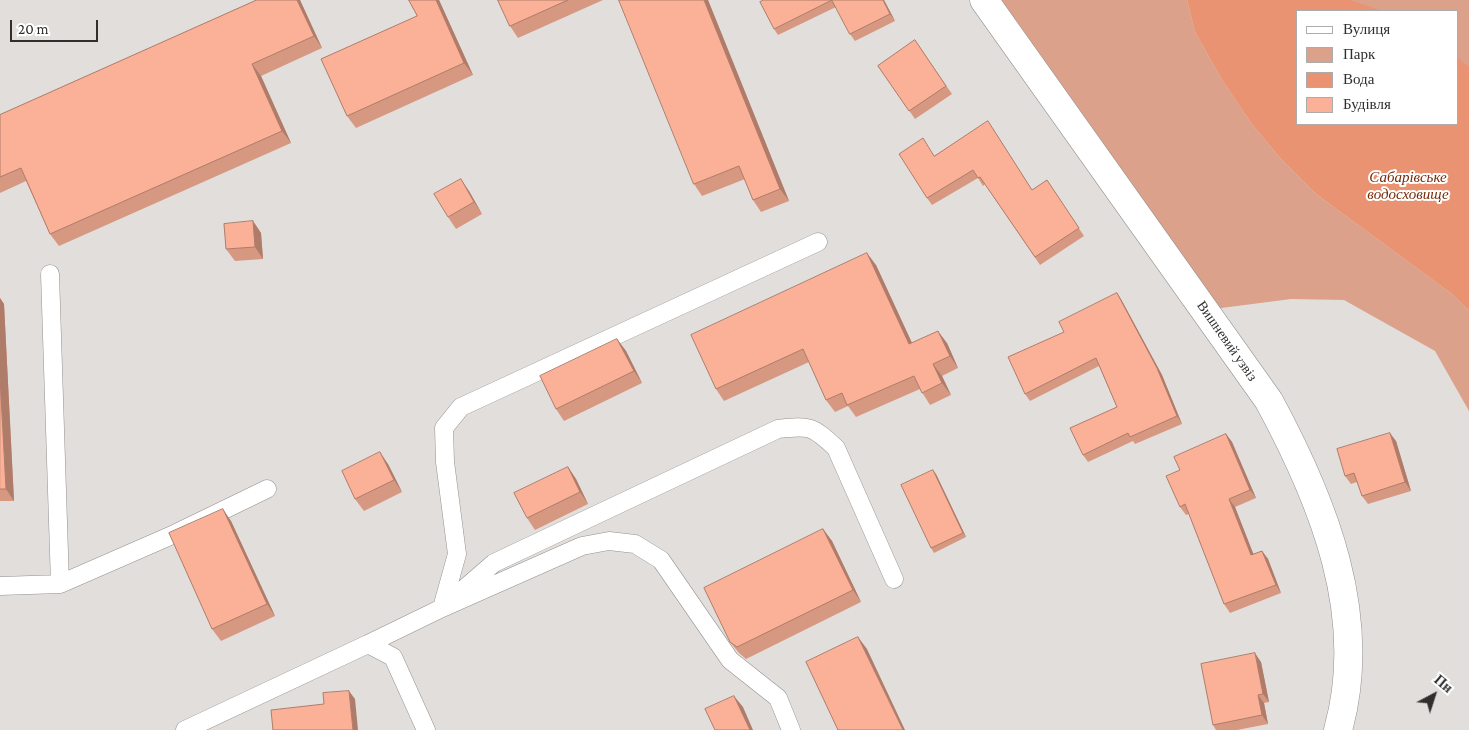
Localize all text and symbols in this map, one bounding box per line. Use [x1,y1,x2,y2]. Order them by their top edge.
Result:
scale bar [12,10,100,42]
legend [1296,10,1459,125]
text: 20 m [18,21,49,37]
text: Вулиця [1343,21,1390,37]
text: Парк [1343,46,1375,62]
text: Вода [1343,71,1374,87]
text: Будівля [1343,96,1391,112]
water label: Сабарівське водосховище [1367,168,1449,203]
street label: Вишневий узвіз [1193,298,1261,384]
north arrow [1409,670,1459,720]
text: Пн [1431,671,1456,696]

